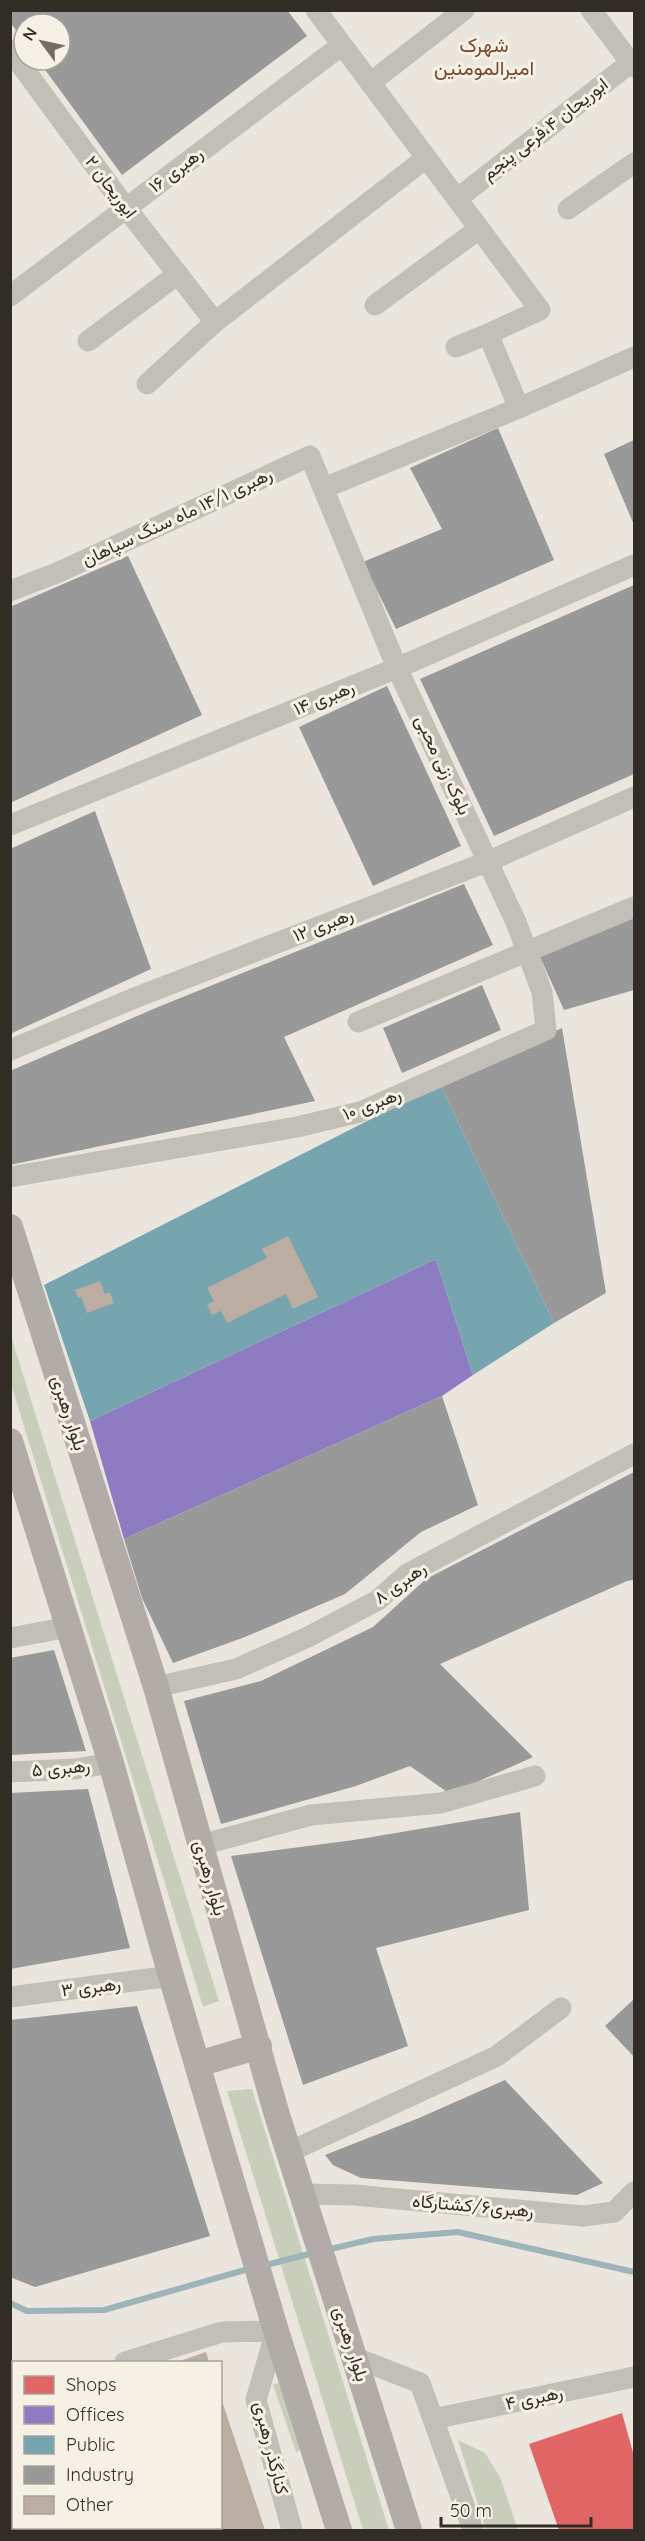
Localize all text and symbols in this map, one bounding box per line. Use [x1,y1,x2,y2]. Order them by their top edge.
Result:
north arrow [12,12,72,72]
text: N [18,23,41,44]
district label: شهرک امیرالمومنین [434,32,534,81]
street label: ابوریحان ۴،فرعی پنجم [477,72,613,186]
street label: رهبری ۱۶ [144,142,207,197]
street label: ابوریحان ۲ [80,151,142,223]
street label: رهبری ۱۴/۱ ماه سنگ سپاهان [78,462,276,572]
street label: رهبری ۱۴ [290,675,358,720]
street label: بلوک زنی محبی [410,711,477,819]
street label: رهبری ۱۲ [289,903,356,947]
street label: رهبری ۱۰ [339,1082,404,1125]
street label: بلوار رهبری [47,1372,92,1453]
street label: رهبری ۸ [369,1556,430,1609]
street label: رهبری ۵ [31,1753,91,1782]
street label: بلوار رهبری [189,1837,232,1918]
street label: رهبری ۳ [60,1971,122,2002]
street label: رهبری۶/کشتارگاه [411,2189,535,2222]
street label: بلوار رهبری [329,2303,374,2384]
legend [12,2361,222,2529]
text: Shops [66,2373,117,2396]
street label: رهبری ۴ [503,2380,565,2415]
street label: کنارگذر رهبری [249,2399,294,2497]
text: Offices [66,2403,125,2426]
text: Public [66,2433,115,2456]
text: Industry [66,2463,134,2486]
scale bar [441,2490,591,2528]
text: Other [66,2493,113,2516]
text: 50 m [450,2499,492,2522]

